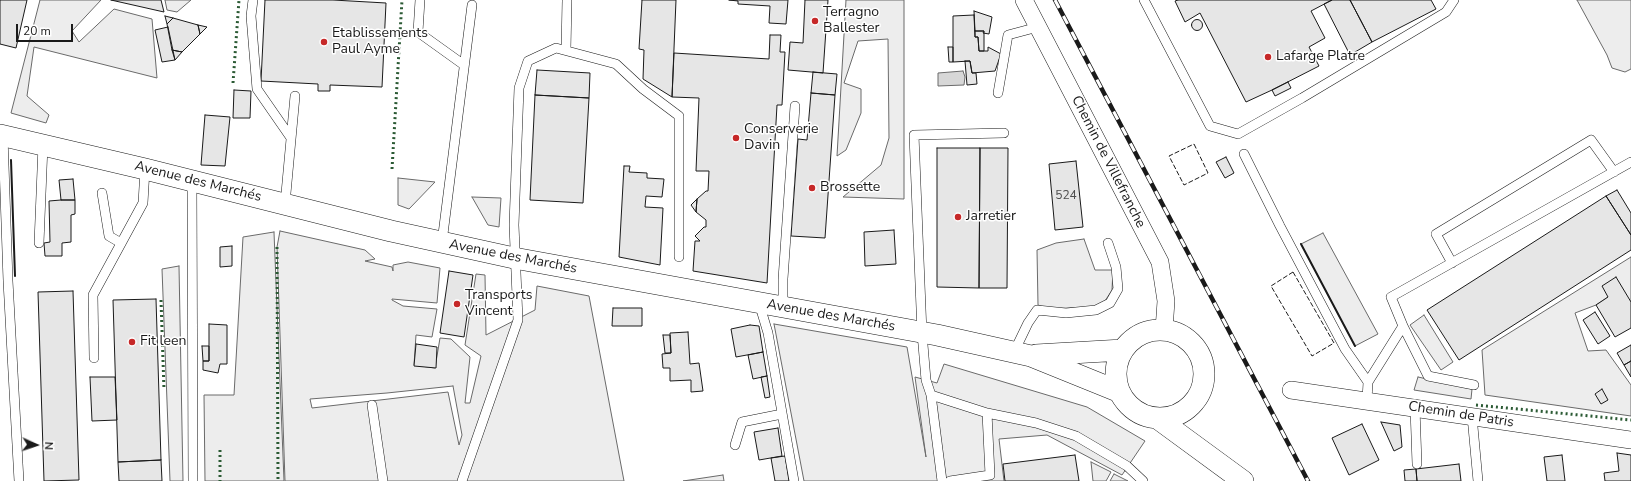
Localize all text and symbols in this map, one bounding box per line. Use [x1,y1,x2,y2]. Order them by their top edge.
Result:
place label: Terragno Ballester [823,5,880,38]
scale bar [18,16,75,42]
marker: Terragno Ballester [810,16,820,26]
text: 20 m [23,23,51,39]
place label: Etablissements Paul Ayme [332,26,428,58]
marker: Etablissements Paul Ayme [319,37,329,47]
place label: Lafarge Platre [1276,49,1365,65]
marker: Lafarge Platre [1263,52,1273,62]
street label: Chemin de Villefranche [1067,93,1149,231]
place label: Conserverie Davin [744,122,819,154]
marker: Conserverie Davin [731,133,741,143]
street label: Avenue des Marchés [133,158,263,206]
place label: Brossette [820,180,880,196]
marker: Brossette [807,183,817,193]
house number: 524 [1055,189,1077,203]
place label: Jarretier [966,209,1016,225]
marker: Jarretier [953,212,963,222]
street label: Avenue des Marchés [448,236,578,278]
place label: Transports Vincent [465,288,532,320]
street label: Avenue des Marchés [765,296,897,336]
marker: Transports Vincent [452,299,462,309]
place label: Fit leen [140,334,186,350]
marker: Fit leen [127,337,137,347]
street label: Chemin de Patris [1407,398,1515,432]
north arrow [16,425,56,465]
text: N [41,441,56,450]

